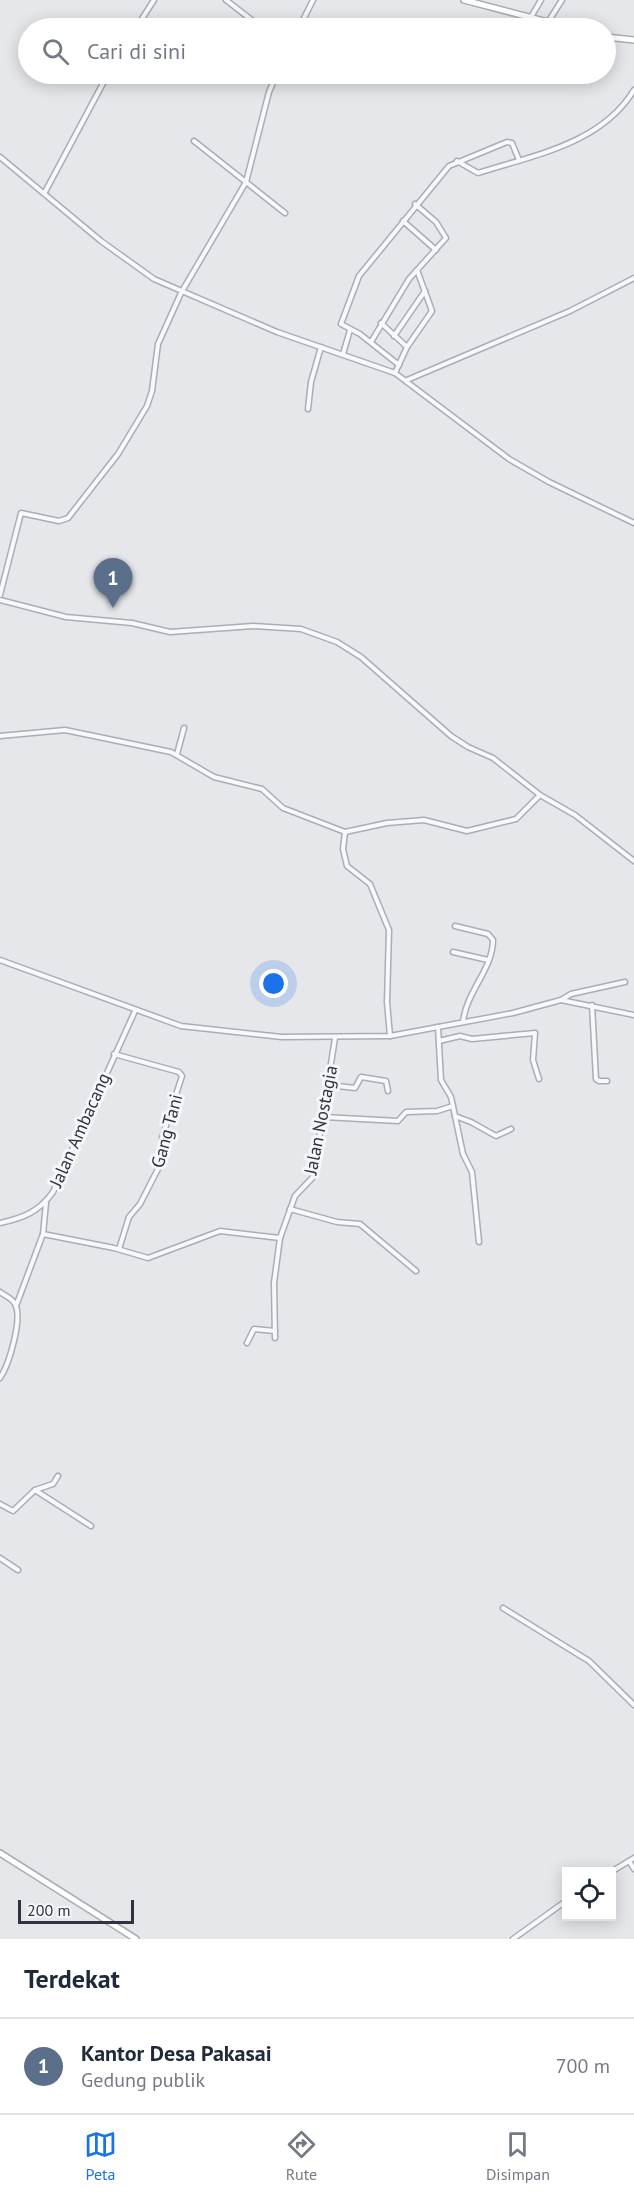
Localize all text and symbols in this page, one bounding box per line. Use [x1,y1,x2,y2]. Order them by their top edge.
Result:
search box [18,18,616,84]
icon: search [39,35,72,68]
text: Cari di sini [87,37,186,65]
pin: 1 [94,558,132,608]
your location [259,969,288,998]
street label: Jalan Nostagia [298,1063,342,1177]
street label: Jalan Ambacang [44,1069,115,1191]
street label: Gang Tani [146,1091,187,1170]
map controls [562,1867,616,1921]
button: locate [562,1867,616,1921]
scale bar [18,1897,134,1924]
text: 200 m [27,1900,70,1920]
text: Terdekat [24,1962,120,1995]
text: Kantor Desa Pakasai [81,2039,272,2067]
text: 1 [38,2053,49,2079]
text: 700 m [556,2053,610,2079]
text: Gedung publik [81,2067,205,2093]
tab: Peta [84,2128,117,2184]
tab: Rute [285,2128,318,2184]
tab: Disimpan [486,2128,550,2184]

